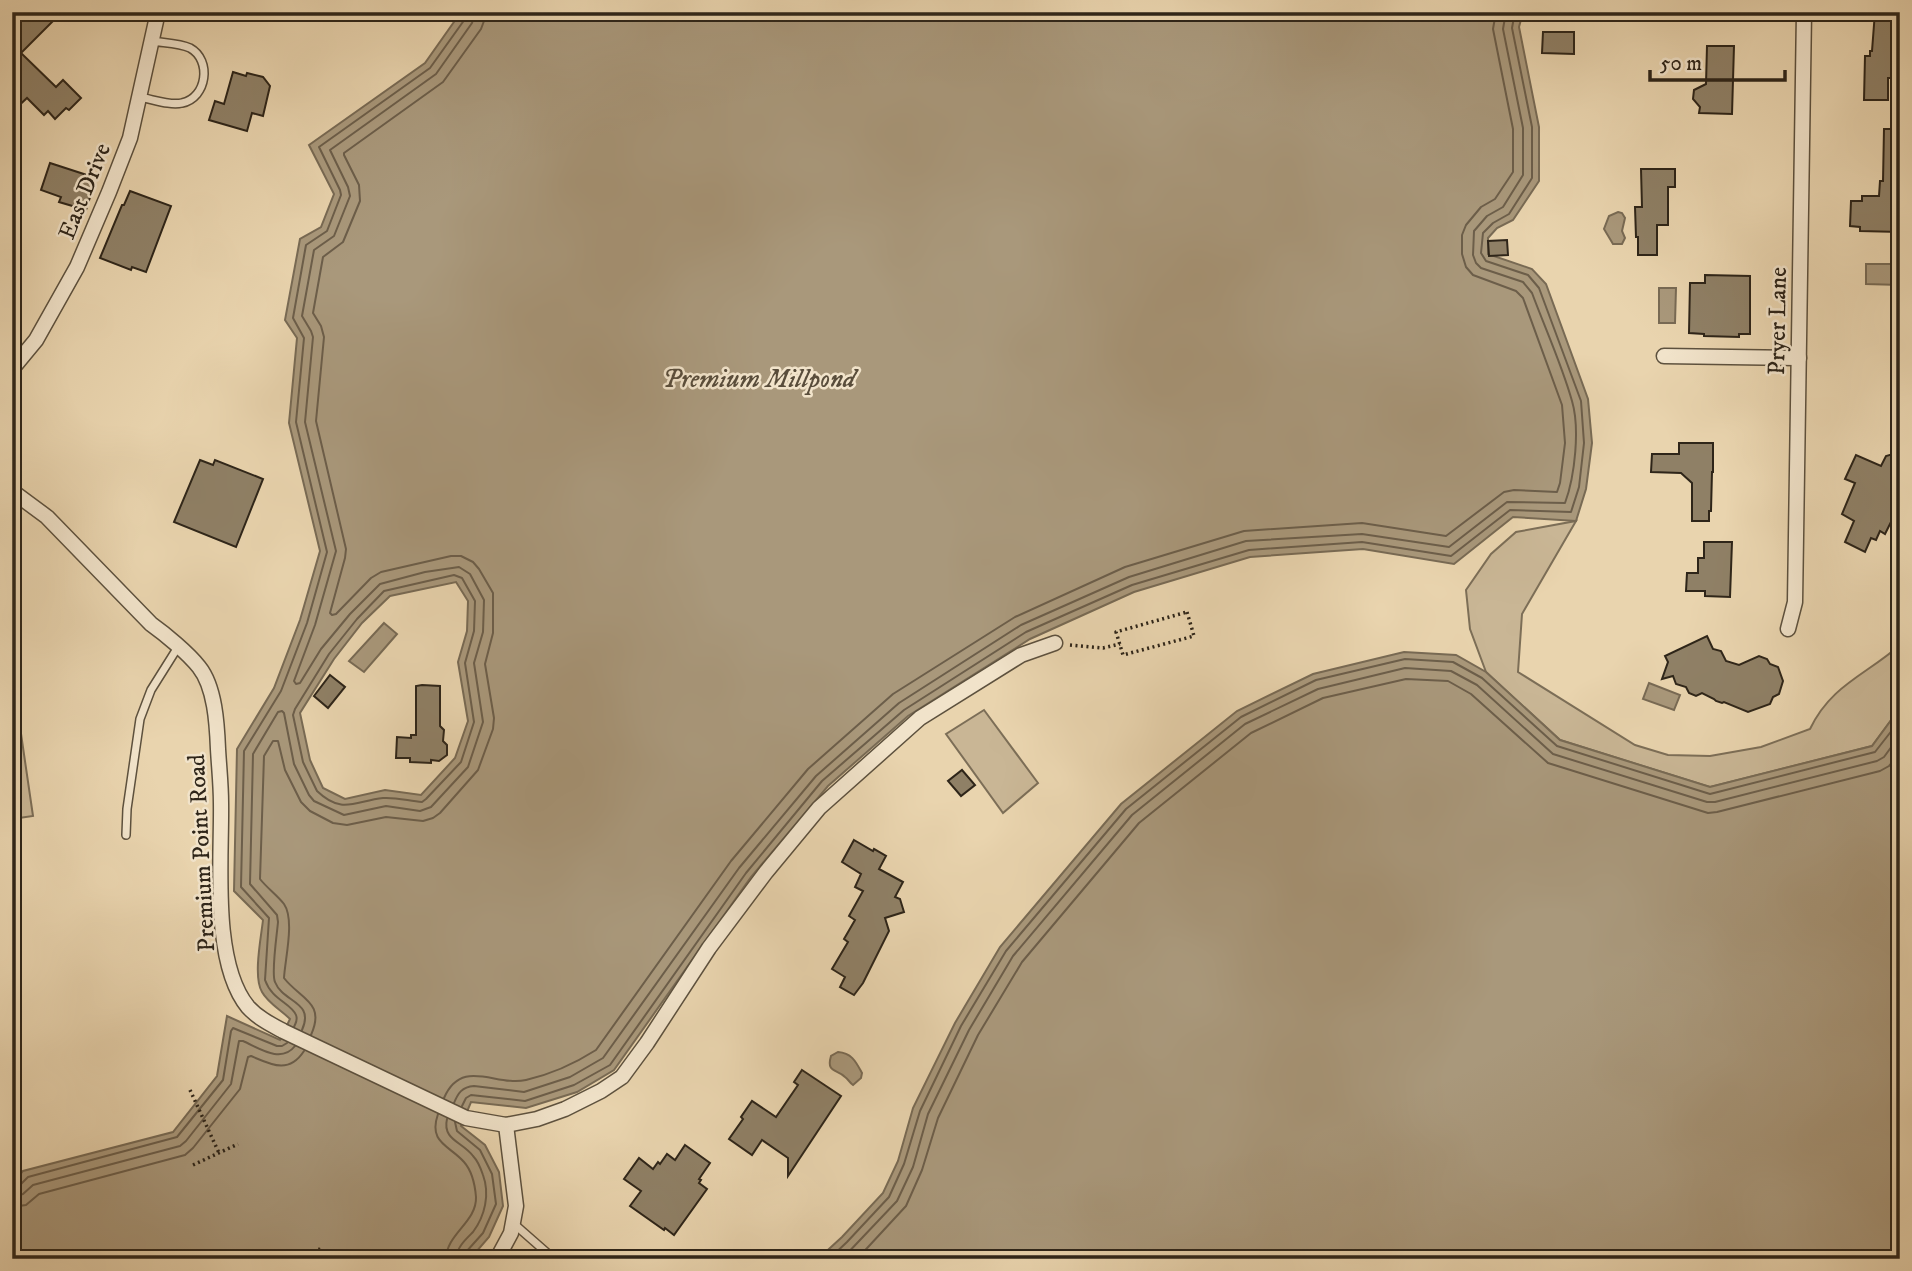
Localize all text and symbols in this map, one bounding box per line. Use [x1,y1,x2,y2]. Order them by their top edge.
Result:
scale bar [1650,38,1784,82]
text: 50 m [1660,51,1702,77]
street label: East Drive [52,139,118,244]
street label: Pryer Lane [1762,267,1794,375]
water label: Premium Millpond [663,363,859,396]
street label: Premium Point Road [182,753,222,953]

